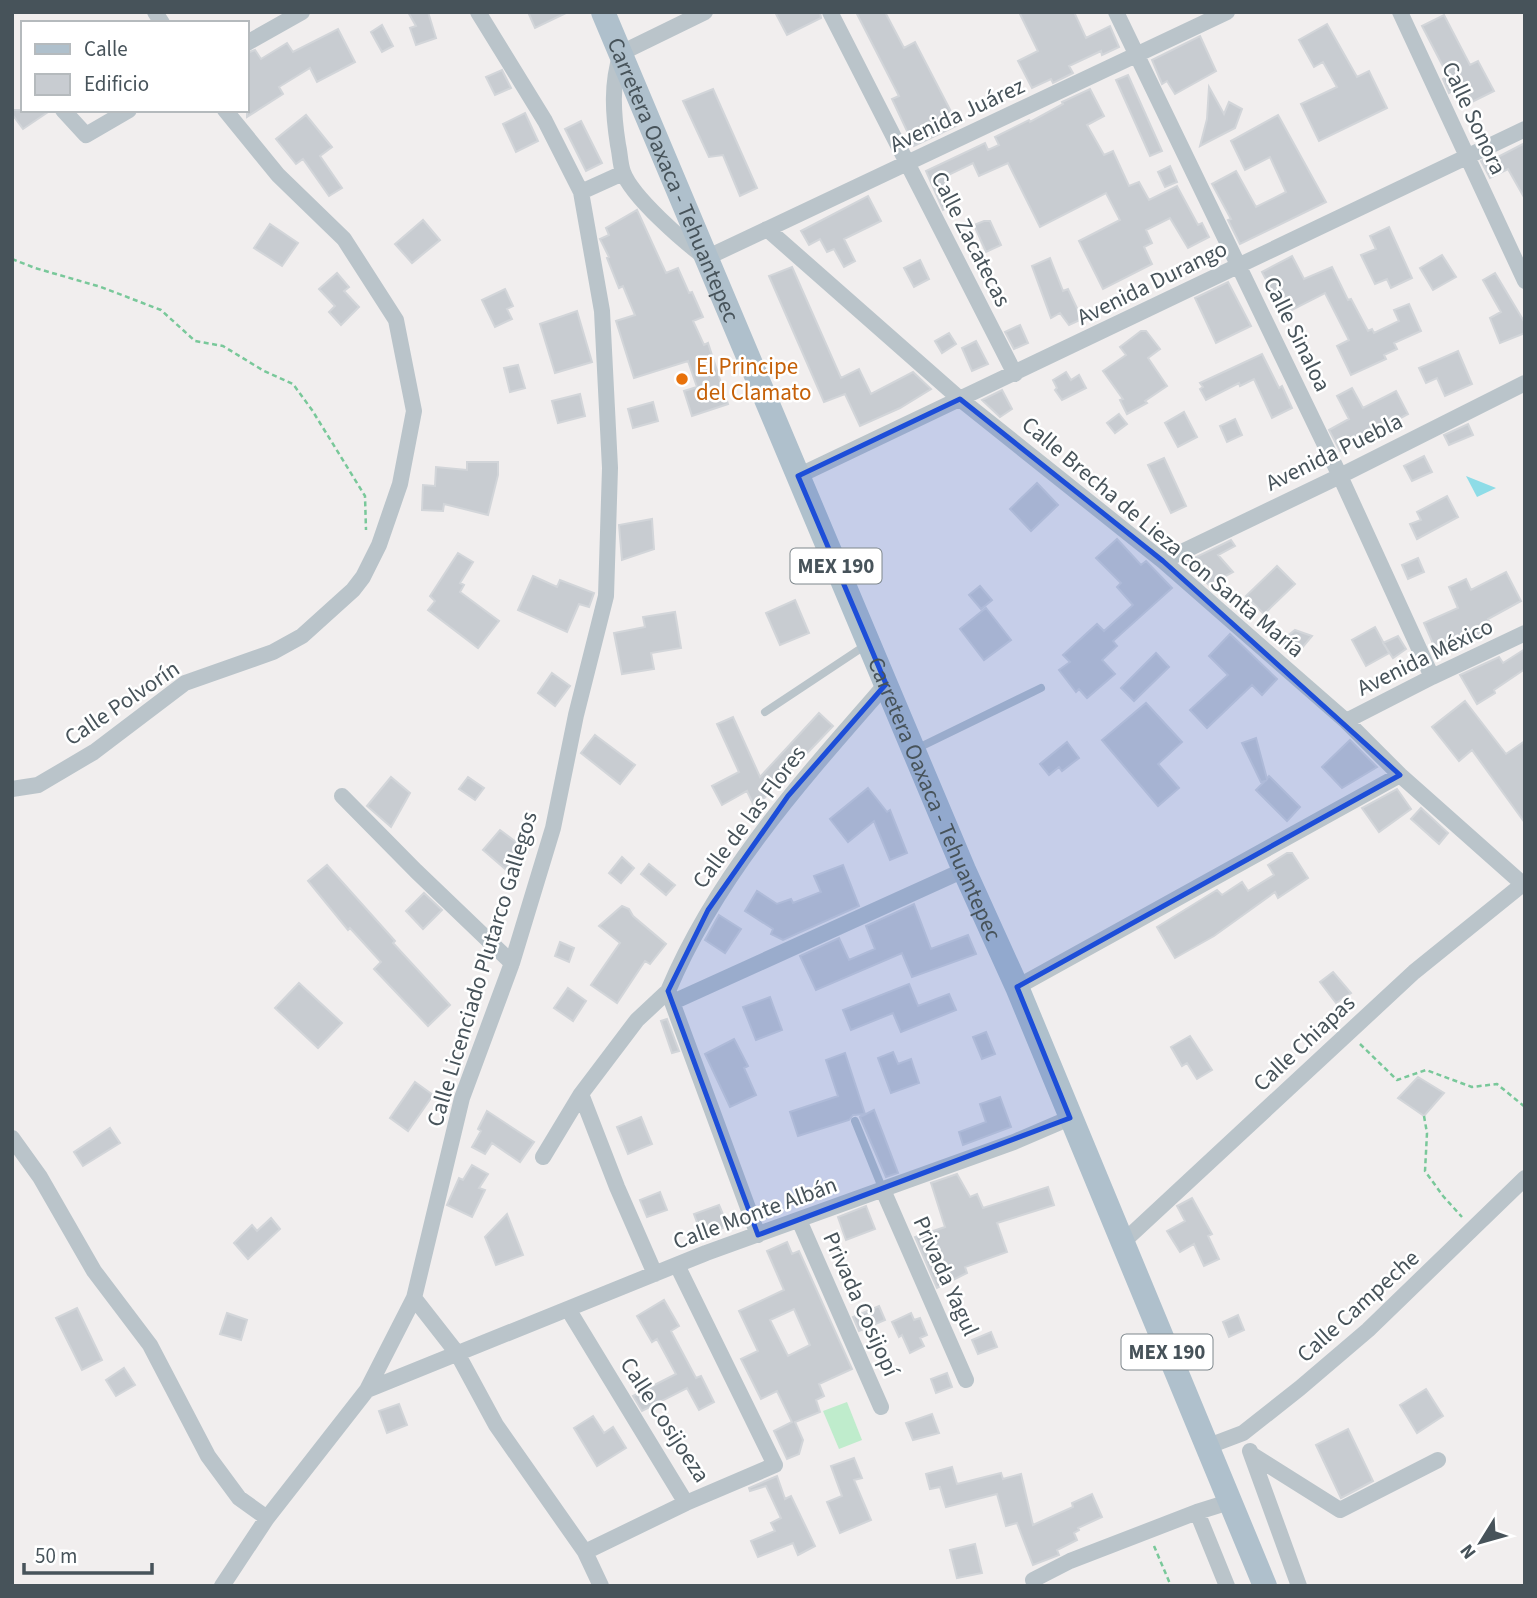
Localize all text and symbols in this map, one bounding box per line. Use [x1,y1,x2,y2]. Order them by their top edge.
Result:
legend [21,21,248,112]
street label: Carretera Oaxaca - Tehuantepec [599,32,748,327]
text: Calle [84,34,128,64]
street label: Calle Sonora [1433,56,1515,180]
text: Edificio [84,69,149,99]
street label: Avenida Juárez [884,69,1030,161]
street label: Calle Zacatecas [923,166,1019,312]
street label: Avenida Durango [1071,232,1233,334]
street label: Calle Sinaloa [1255,271,1339,397]
place label: El Principe del Clamato [696,350,812,409]
marker: El Principe del Clamato [674,371,690,387]
street label: Avenida Puebla [1260,405,1408,499]
street label: Calle Brecha de Lieza con Santa María [1015,409,1311,665]
road number: MEX 190 [790,548,882,584]
street label: Avenida México [1351,610,1499,704]
street label: Calle Polvorín [58,652,186,754]
street label: Carretera Oaxaca - Tehuantepec [860,652,1010,946]
street label: Calle de las Flores [684,739,814,895]
street label: Calle Licenciado Plutarco Gallegos [418,807,546,1131]
street label: Calle Chiapas [1246,987,1362,1099]
street label: Calle Monte Albán [668,1168,842,1258]
street label: Privada Yagul [905,1211,987,1341]
street label: Privada Cosijopí [814,1227,908,1383]
street label: Calle Campeche [1289,1242,1427,1370]
road number: MEX 190 [1122,1334,1212,1370]
street label: Calle Cosijoeza [612,1351,718,1489]
north arrow [1446,1507,1516,1577]
scale bar [24,1532,152,1576]
text: N [1454,1538,1483,1565]
text: 50 m [35,1541,77,1571]

